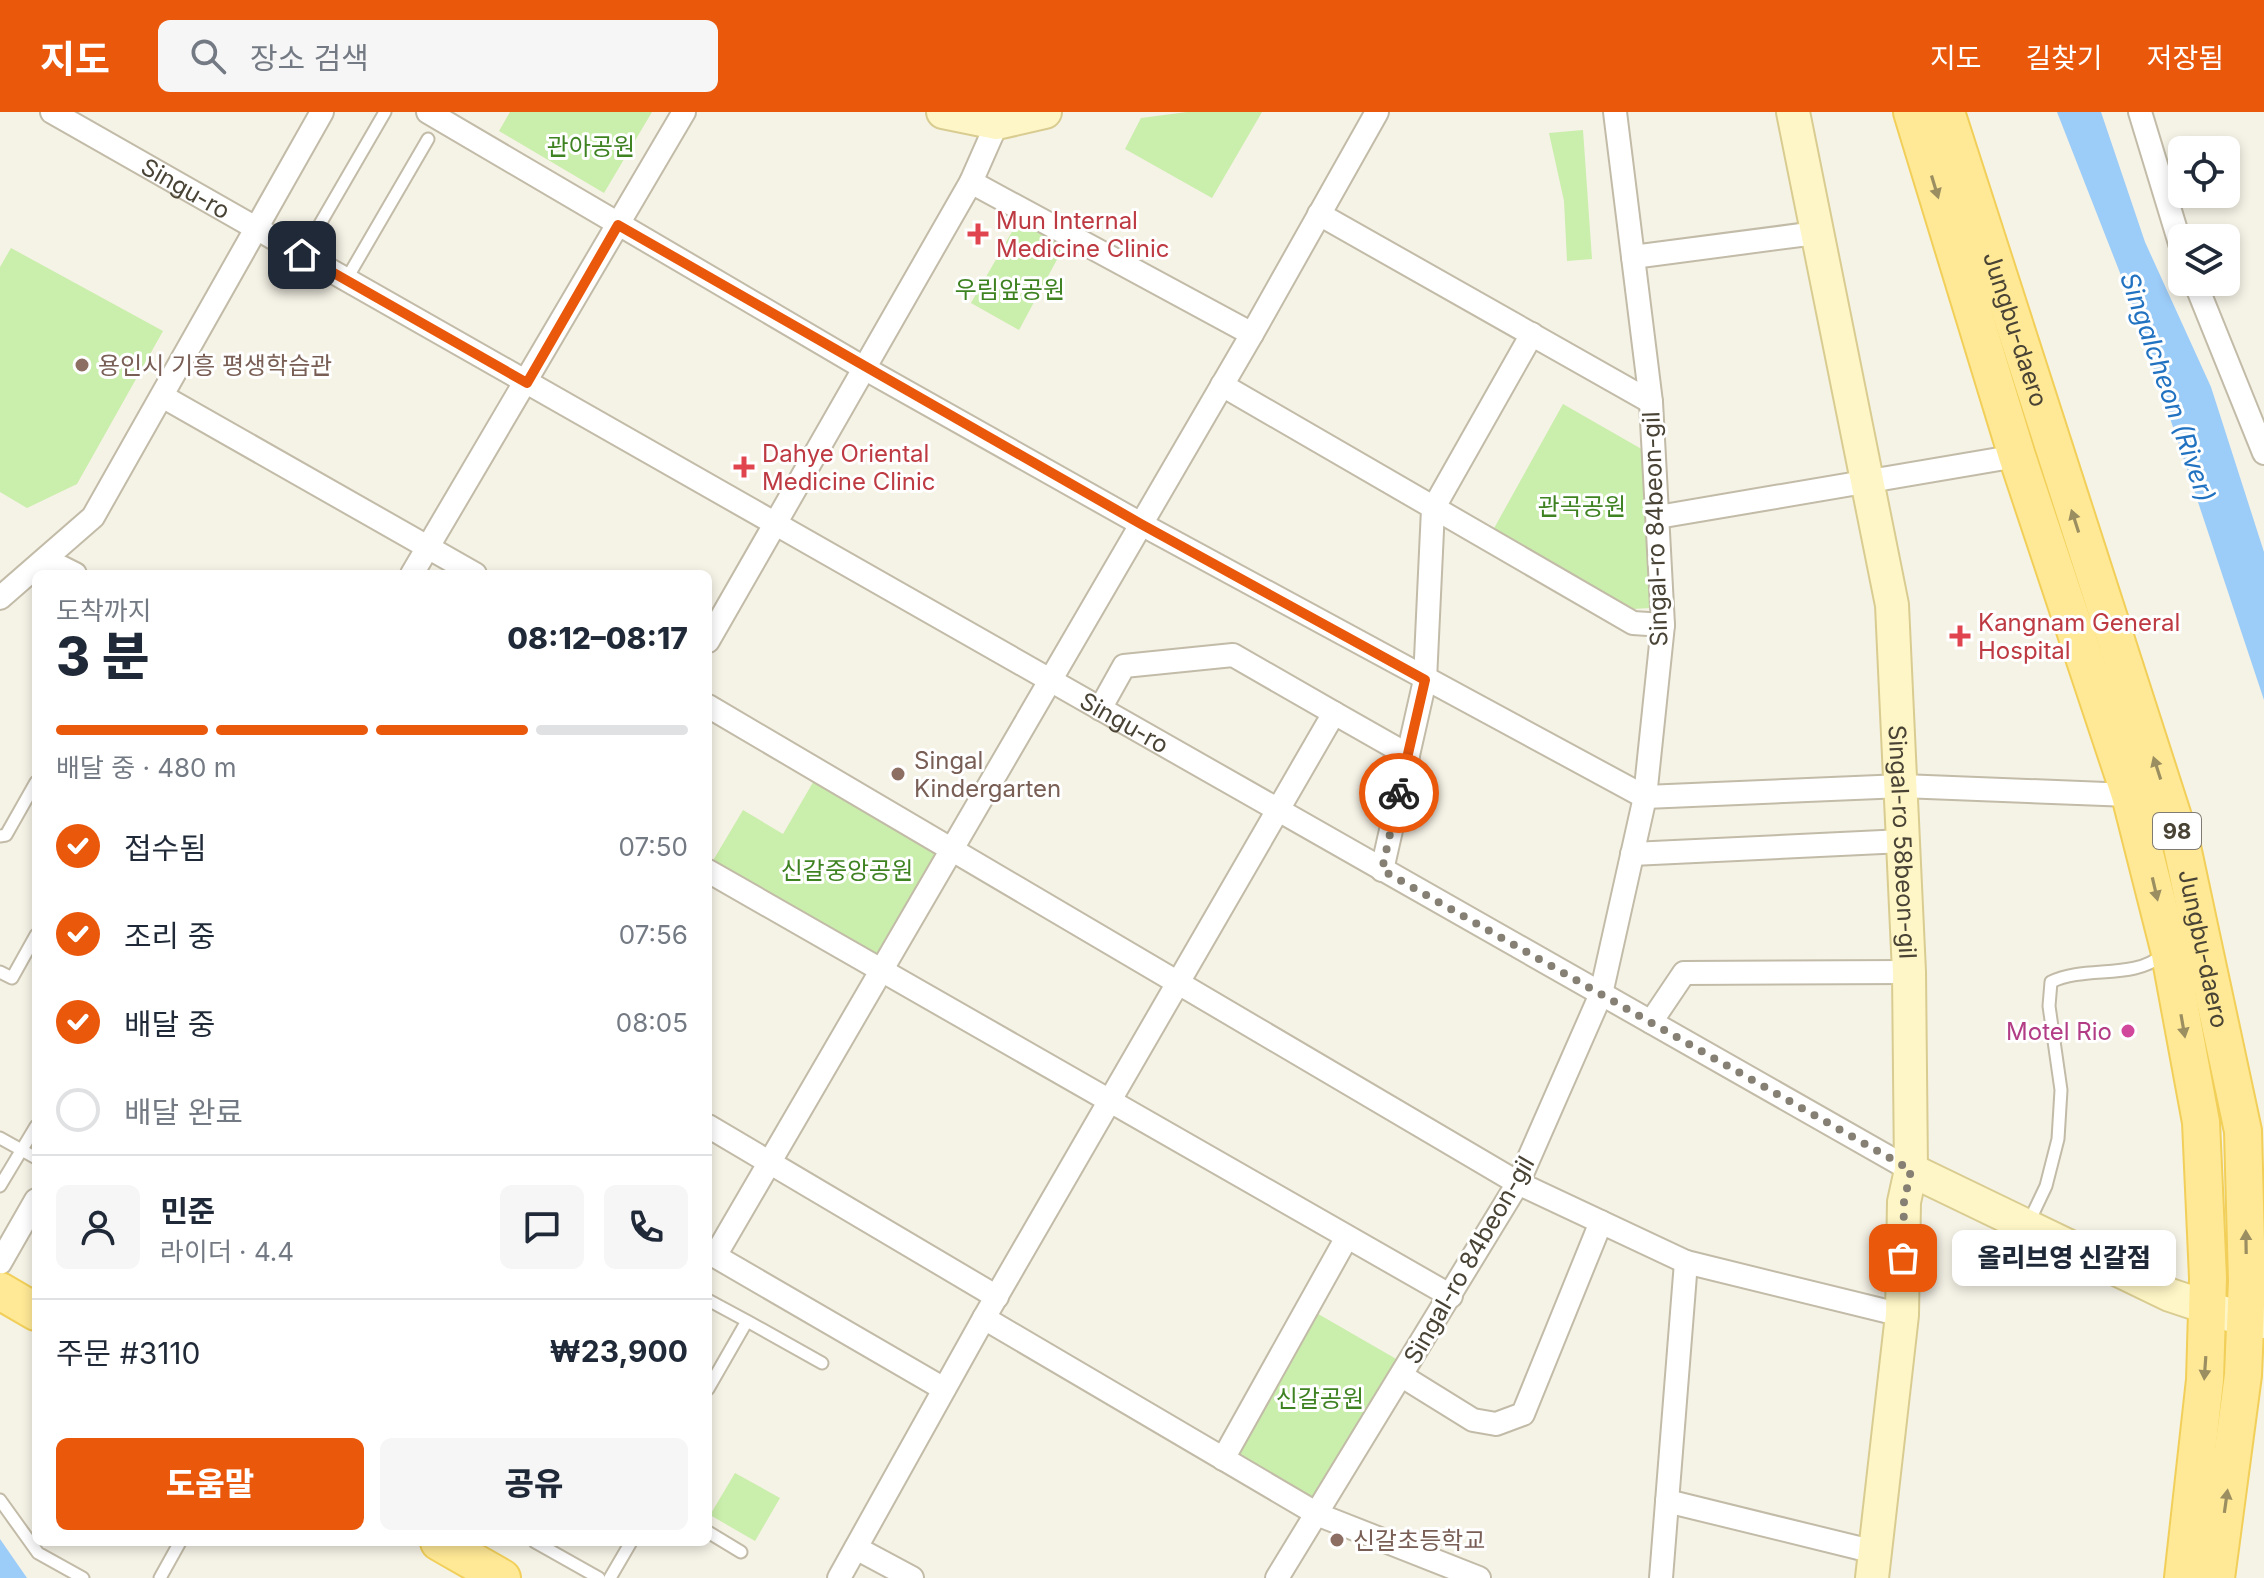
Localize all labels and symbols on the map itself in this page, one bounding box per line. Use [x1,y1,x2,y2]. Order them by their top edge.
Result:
park label: 관아공원 [547,132,635,161]
street label: Singu-ro [136,151,235,225]
one-way arrow [1929,175,1942,199]
place label: Mun Internal Medicine Clinic [996,206,1169,263]
pin [268,221,336,289]
marker: Mun Internal Medicine Clinic [967,223,989,245]
street label: Jungbu-daero [1977,248,2054,410]
water label: Singalcheon (River) [2114,268,2222,506]
park label: 우림앞공원 [955,275,1065,304]
place label: 용인시 기흥 평생학습관 [98,351,332,380]
marker: 용인시 기흥 평생학습관 [73,356,91,374]
street label: Singal-ro 84beon-gil [1636,411,1674,647]
place label: Dahye Oriental Medicine Clinic [762,439,935,496]
marker: Dahye Oriental Medicine Clinic [733,456,755,478]
park label: 관곡공원 [1538,492,1626,521]
one-way arrow [2069,509,2081,533]
place label: Kangnam General Hospital [1978,608,2180,665]
marker: Kangnam General Hospital [1949,625,1971,647]
street label: Singu-ro [1075,686,1174,759]
street label: Singal-ro 58beon-gil [1883,724,1923,960]
place label: Singal Kindergarten [914,746,1061,803]
courier [1359,753,1439,833]
one-way arrow [2150,756,2162,780]
marker: Singal Kindergarten [889,765,907,783]
road number: 98 [2153,813,2201,849]
park label: 신갈중앙공원 [781,856,913,885]
street label: Jungbu-daero [2173,867,2235,1030]
one-way arrow [2149,876,2162,901]
one-way arrow [2178,1013,2190,1038]
place label: Motel Rio [2006,1017,2112,1046]
marker: Motel Rio [2119,1022,2137,1040]
street label: Singal-ro 84beon-gil [1398,1151,1540,1369]
pin [1869,1224,1937,1292]
one-way arrow [2240,1229,2252,1254]
callout: 올리브영 신갈점 [1951,1230,2175,1286]
one-way arrow [2199,1356,2212,1381]
park label: 신갈공원 [1276,1384,1364,1413]
one-way arrow [2220,1488,2233,1513]
place label: 신갈초등학교 [1353,1526,1485,1555]
marker: 신갈초등학교 [1328,1531,1346,1549]

